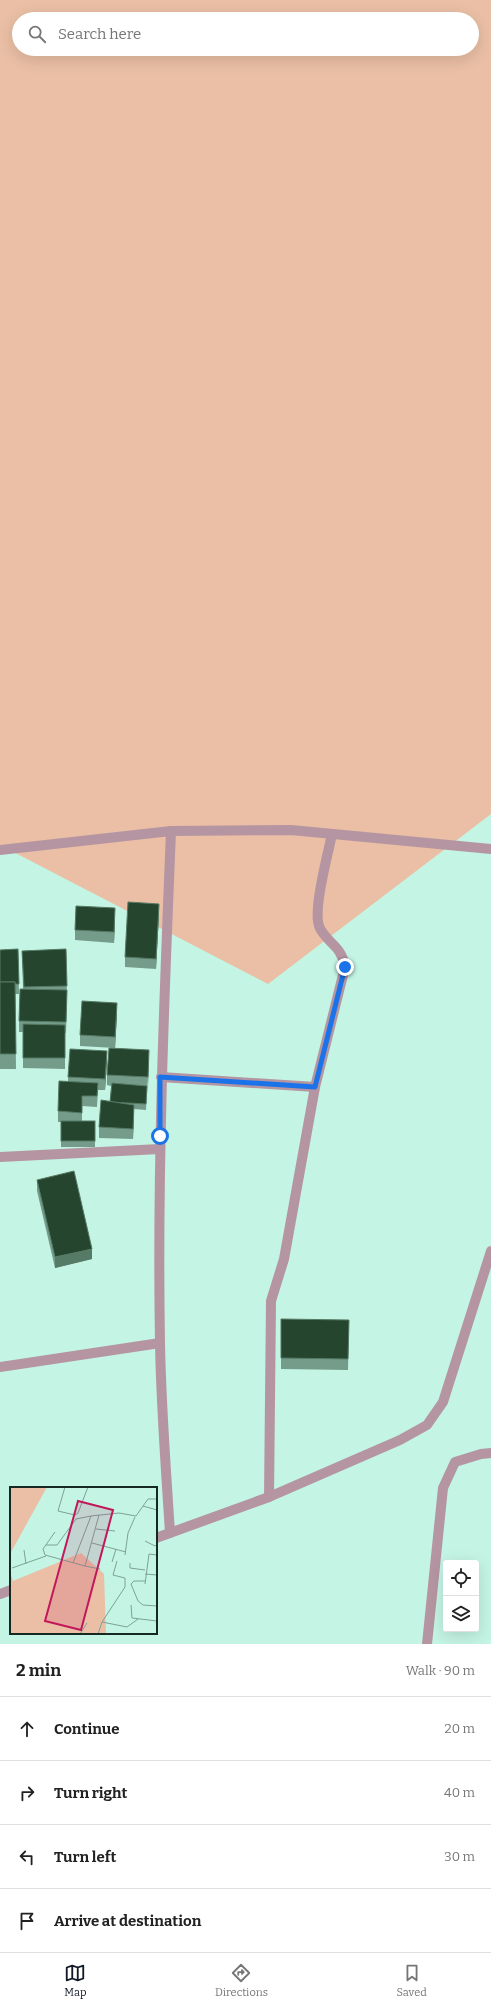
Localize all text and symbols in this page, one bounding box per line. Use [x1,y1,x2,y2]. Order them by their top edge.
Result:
search box [12,12,479,56]
icon: search [26,23,48,45]
text: Search here [58,25,141,43]
route end [336,958,354,976]
route start [151,1127,169,1145]
inset map [10,1487,157,1634]
map controls [443,1560,479,1632]
button: locate [443,1560,479,1596]
button: layers [443,1596,479,1632]
text: 2 min [16,1660,61,1681]
text: Walk · 90 m [406,1663,475,1678]
icon: ahead [16,1718,38,1740]
text: Continue [54,1720,120,1738]
text: 20 m [445,1721,475,1736]
icon: right [16,1782,38,1804]
text: Turn right [54,1784,127,1802]
text: 40 m [444,1785,475,1800]
icon: left [16,1846,38,1868]
text: Turn left [54,1848,116,1866]
text: 30 m [444,1849,475,1864]
icon: arrive [16,1910,38,1932]
text: Arrive at destination [54,1912,201,1930]
tab: Map [64,1962,86,1999]
tab: Directions [215,1962,268,1999]
tab: Saved [396,1962,427,1999]

